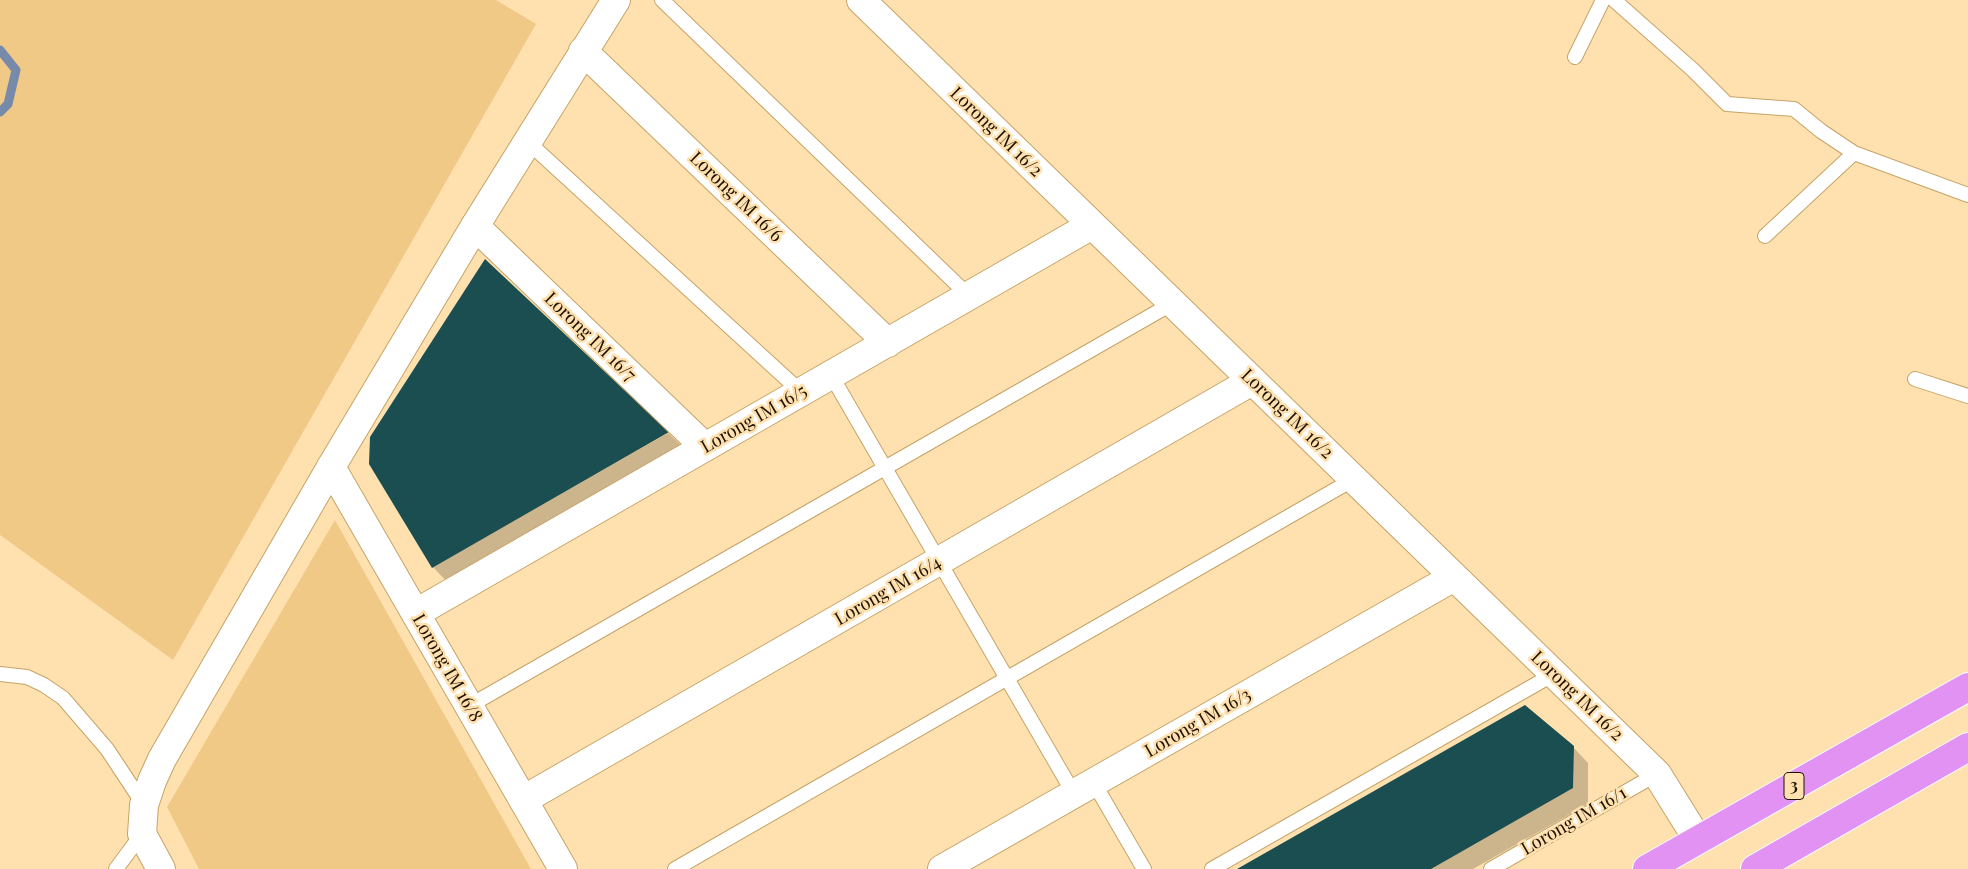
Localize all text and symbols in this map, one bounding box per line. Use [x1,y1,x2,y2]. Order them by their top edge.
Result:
street label: Lorong IM 16/2 [945,83,1047,181]
street label: Lorong IM 16/6 [685,147,787,247]
street label: Lorong IM 16/7 [540,288,640,386]
street label: Lorong IM 16/2 [1236,365,1338,463]
street label: Lorong IM 16/5 [697,380,811,458]
street label: Lorong IM 16/4 [831,552,945,630]
street label: Lorong IM 16/8 [407,610,487,726]
street label: Lorong IM 16/2 [1526,647,1628,745]
street label: Lorong IM 16/3 [1141,684,1255,762]
road number: 3 [1784,772,1804,799]
street label: Lorong IM 16/1 [1517,782,1631,860]

